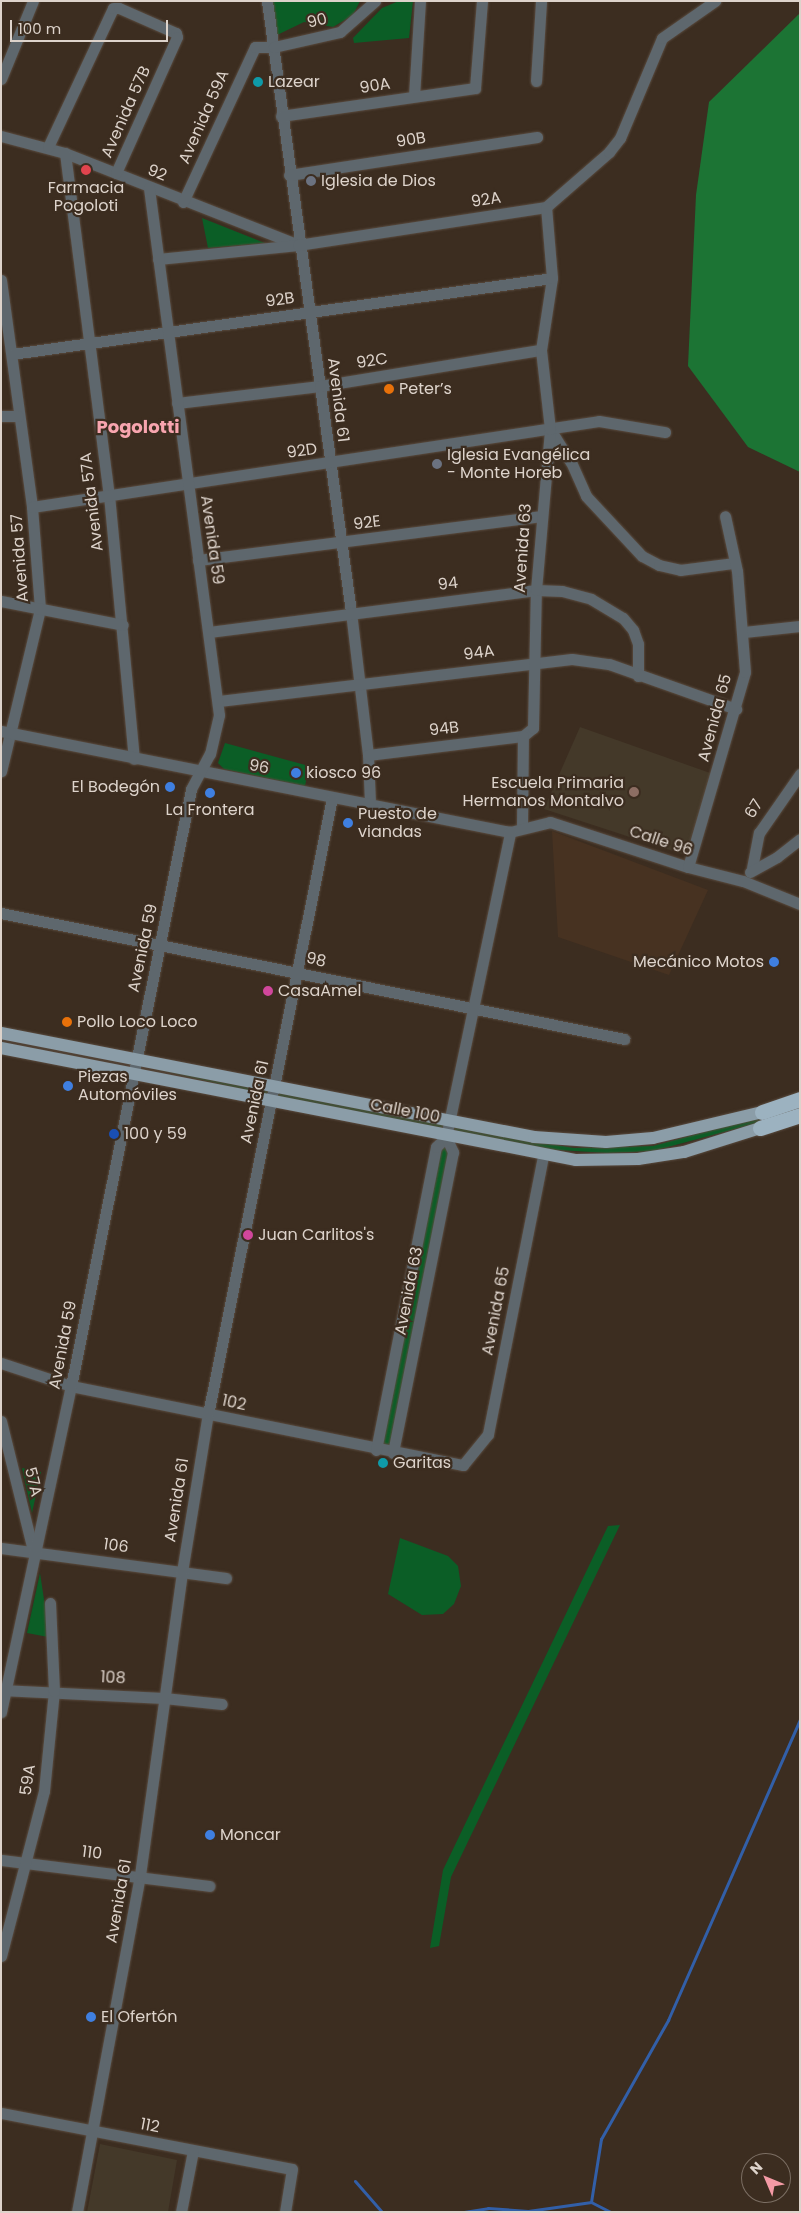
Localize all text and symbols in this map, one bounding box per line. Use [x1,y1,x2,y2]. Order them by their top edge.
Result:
street label: 90 [305,9,329,33]
scale bar [12,10,170,42]
text: 100 m [18,18,61,39]
street label: Avenida 57B [97,63,155,161]
street label: Avenida 59A [175,67,233,167]
place label: Lazear [268,72,320,92]
street label: 90A [358,74,392,98]
marker: Lazear [252,76,264,88]
street label: 90B [395,128,427,152]
street label: 92 [144,160,170,186]
marker: Farmacia Pogoloti [80,164,92,176]
place label: Iglesia de Dios [321,171,436,191]
marker: Iglesia de Dios [305,175,317,187]
place label: Farmacia Pogoloti [48,178,124,216]
street label: 92A [470,188,502,212]
street label: 92B [264,288,296,312]
street label: 92C [355,349,389,373]
street label: Avenida 61 [323,357,353,443]
place label: Peter’s [399,379,452,399]
marker: Peter’s [383,383,395,395]
district label: Pogolotti [96,416,180,438]
street label: 92D [286,439,318,463]
place label: Iglesia Evangélica - Monte Horeb [447,445,590,483]
street label: Avenida 57A [76,452,108,552]
marker: Iglesia Evangélica - Monte Horeb [431,458,443,470]
street label: Avenida 59 [196,494,228,586]
street label: Avenida 63 [510,503,536,593]
street label: 92E [352,512,382,534]
street label: Avenida 57 [7,513,33,603]
street label: 94 [437,573,459,595]
street label: 94A [462,641,496,665]
street label: Avenida 65 [694,672,736,764]
street label: 94B [428,718,460,740]
street label: 96 [247,756,271,778]
place label: kiosco 96 [306,763,381,783]
marker: kiosco 96 [290,767,302,779]
place label: Escuela Primaria Hermanos Montalvo [463,773,624,811]
place label: El Bodegón [72,777,160,797]
marker: El Bodegón [164,781,176,793]
marker: Escuela Primaria Hermanos Montalvo [628,786,640,798]
marker: La Frontera [204,787,216,799]
street label: 67 [741,796,767,822]
place label: La Frontera [165,800,255,820]
place label: Puesto de viandas [358,804,437,842]
marker: Puesto de viandas [342,817,354,829]
street label: Calle 96 [627,822,695,860]
street label: Avenida 59 [124,902,162,994]
street label: 98 [304,949,328,971]
place label: Mecánico Motos [633,952,764,972]
marker: Mecánico Motos [768,956,780,968]
place label: CasaAmel [278,981,361,1001]
marker: CasaAmel [262,985,274,997]
place label: Pollo Loco Loco [77,1012,197,1032]
marker: Pollo Loco Loco [61,1016,73,1028]
street label: Avenida 61 [237,1058,273,1146]
place label: Piezas Automóviles [78,1067,177,1105]
marker: Piezas Automóviles [62,1080,74,1092]
street label: Calle 100 [369,1095,441,1127]
place label: 100 y 59 [124,1124,187,1144]
marker: 100 y 59 [108,1128,120,1140]
place label: Juan Carlitos's [258,1225,374,1245]
marker: Juan Carlitos's [242,1229,254,1241]
street label: Avenida 63 [391,1245,427,1337]
street label: Avenida 65 [478,1265,514,1357]
street label: Avenida 59 [45,1299,81,1391]
street label: 102 [220,1391,248,1415]
place label: Garitas [393,1453,451,1473]
street label: Avenida 61 [161,1457,193,1543]
marker: Garitas [377,1457,389,1469]
street label: 57A [20,1465,46,1499]
street label: 106 [102,1535,130,1557]
street label: 108 [100,1668,126,1688]
street label: 59A [16,1763,40,1797]
place label: Moncar [220,1825,281,1845]
marker: Moncar [204,1829,216,1841]
street label: 110 [81,1842,103,1864]
street label: Avenida 61 [102,1857,136,1945]
place label: El Ofertón [101,2007,177,2027]
marker: El Ofertón [85,2011,97,2023]
street label: 112 [139,2115,161,2137]
north arrow [741,2153,791,2203]
text: N [745,2157,767,2179]

